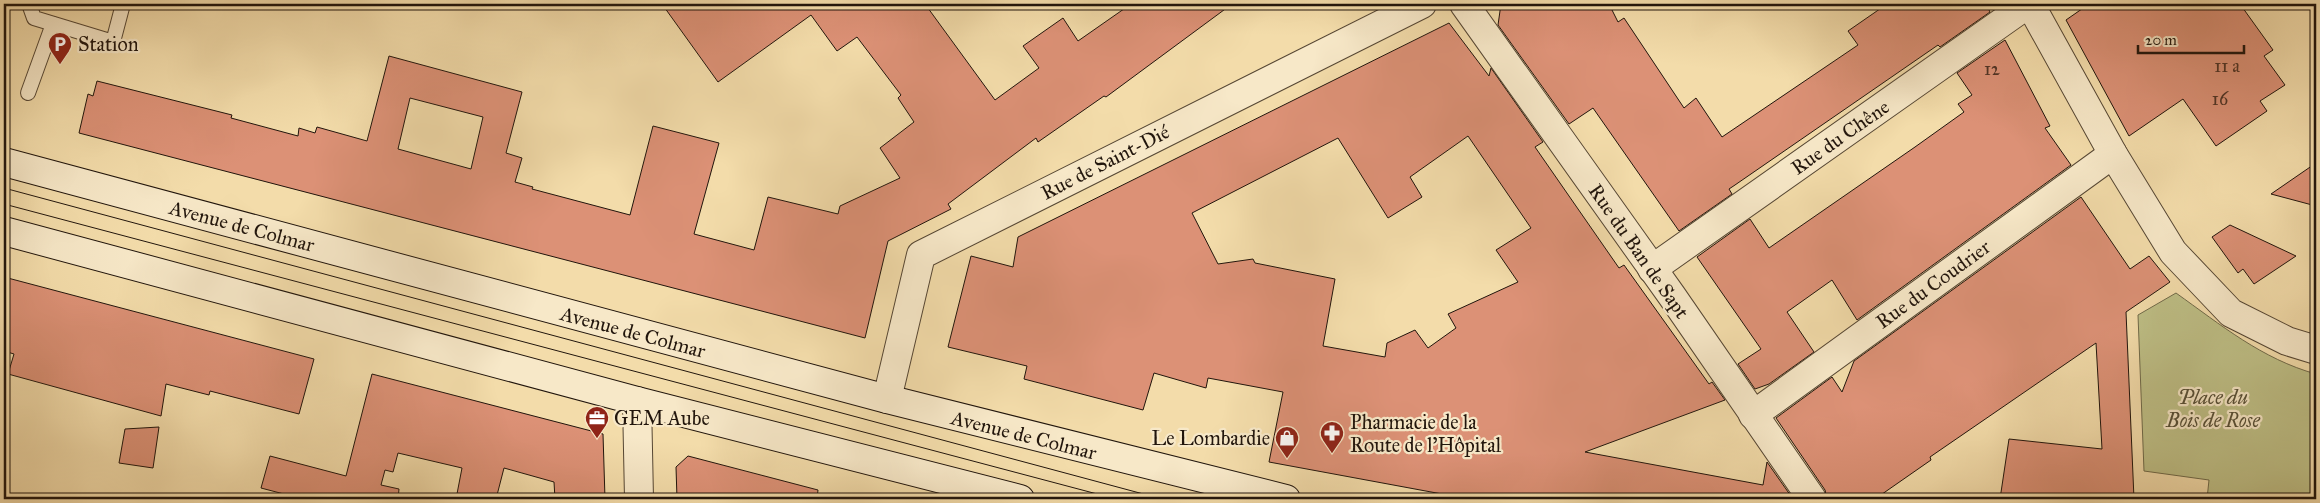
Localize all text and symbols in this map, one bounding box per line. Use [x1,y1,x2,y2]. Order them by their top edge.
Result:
scale bar [2138,22,2244,54]
parking icon: Station [47,31,73,65]
text: 20 m [2145,31,2177,49]
place label: Station [78,32,139,56]
house number: 11 a [2214,55,2240,77]
house number: 12 [1984,58,2000,80]
house number: 16 [2212,88,2229,110]
street label: Rue du Chêne [1786,94,1894,180]
street label: Rue de Saint-Dié [1037,119,1174,205]
street label: Rue du Ban de Sapt [1584,179,1694,323]
street label: Avenue de Colmar [166,195,318,257]
street label: Rue du Coudrier [1871,234,1995,334]
street label: Avenue de Colmar [557,301,709,363]
park label: Place du Bois de Rose [2165,385,2260,432]
office icon: GEM Aube [584,405,610,439]
street label: Avenue de Colmar [948,405,1100,465]
place label: GEM Aube [614,406,710,430]
place label: Pharmacie de la Route de l’Hôpital [1350,410,1502,457]
pharmacy icon: Pharmacie de la Route de l’Hôpital [1319,420,1345,454]
shop icon: Le Lombardie [1274,425,1300,459]
place label: Le Lombardie [1152,426,1270,450]

